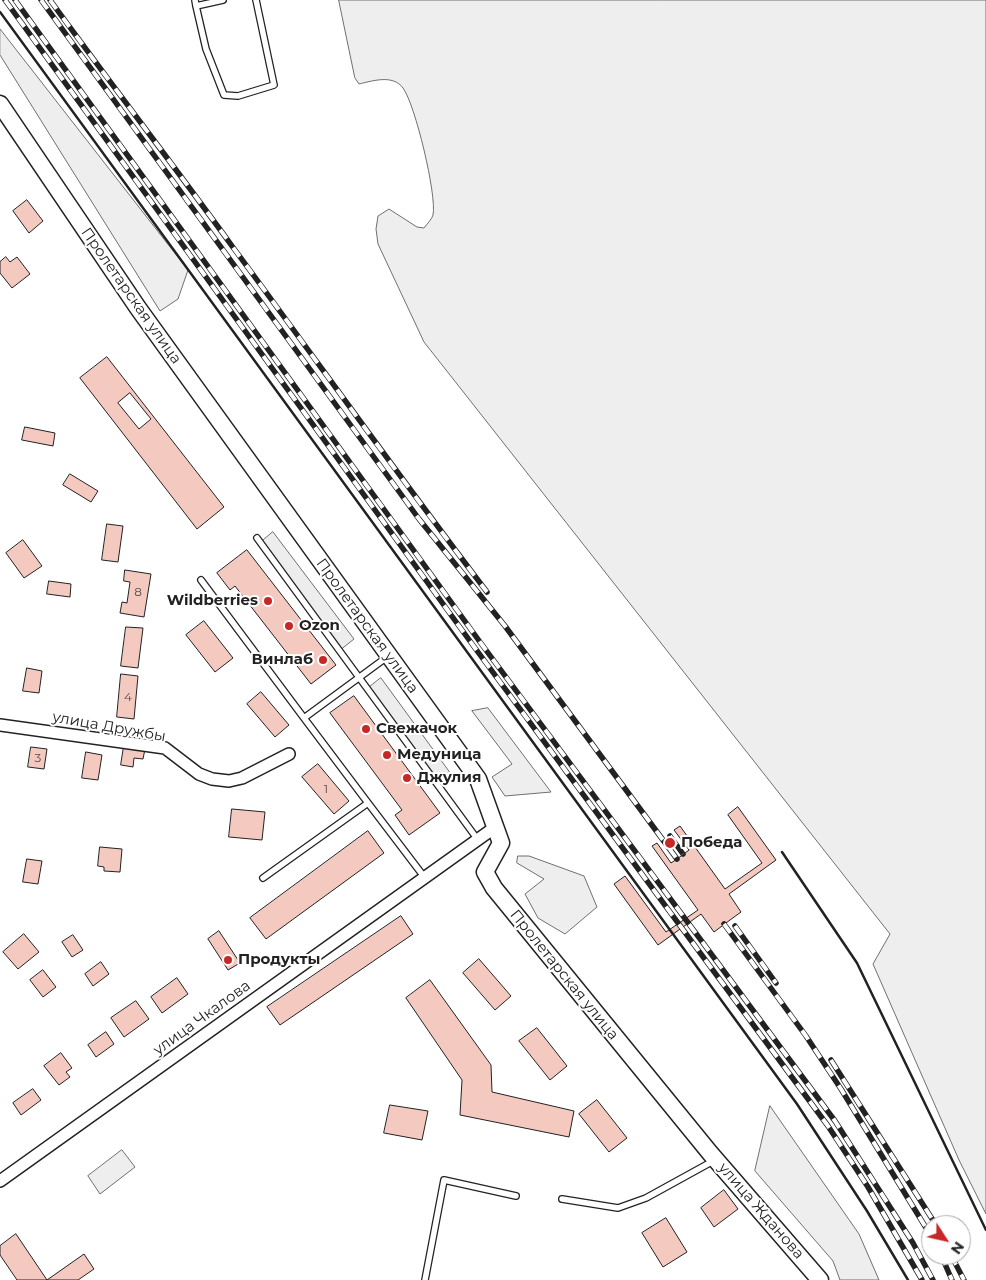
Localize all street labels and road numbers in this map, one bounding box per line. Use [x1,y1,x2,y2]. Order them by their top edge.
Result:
street label: Пролетарская улица [77,224,185,368]
street label: Пролетарская улица [312,555,422,697]
street label: улица Дружбы [51,708,167,746]
street label: Пролетарская улица [506,906,622,1044]
street label: улица Чкалова [150,977,254,1059]
street label: улица Жданова [714,1159,808,1263]

